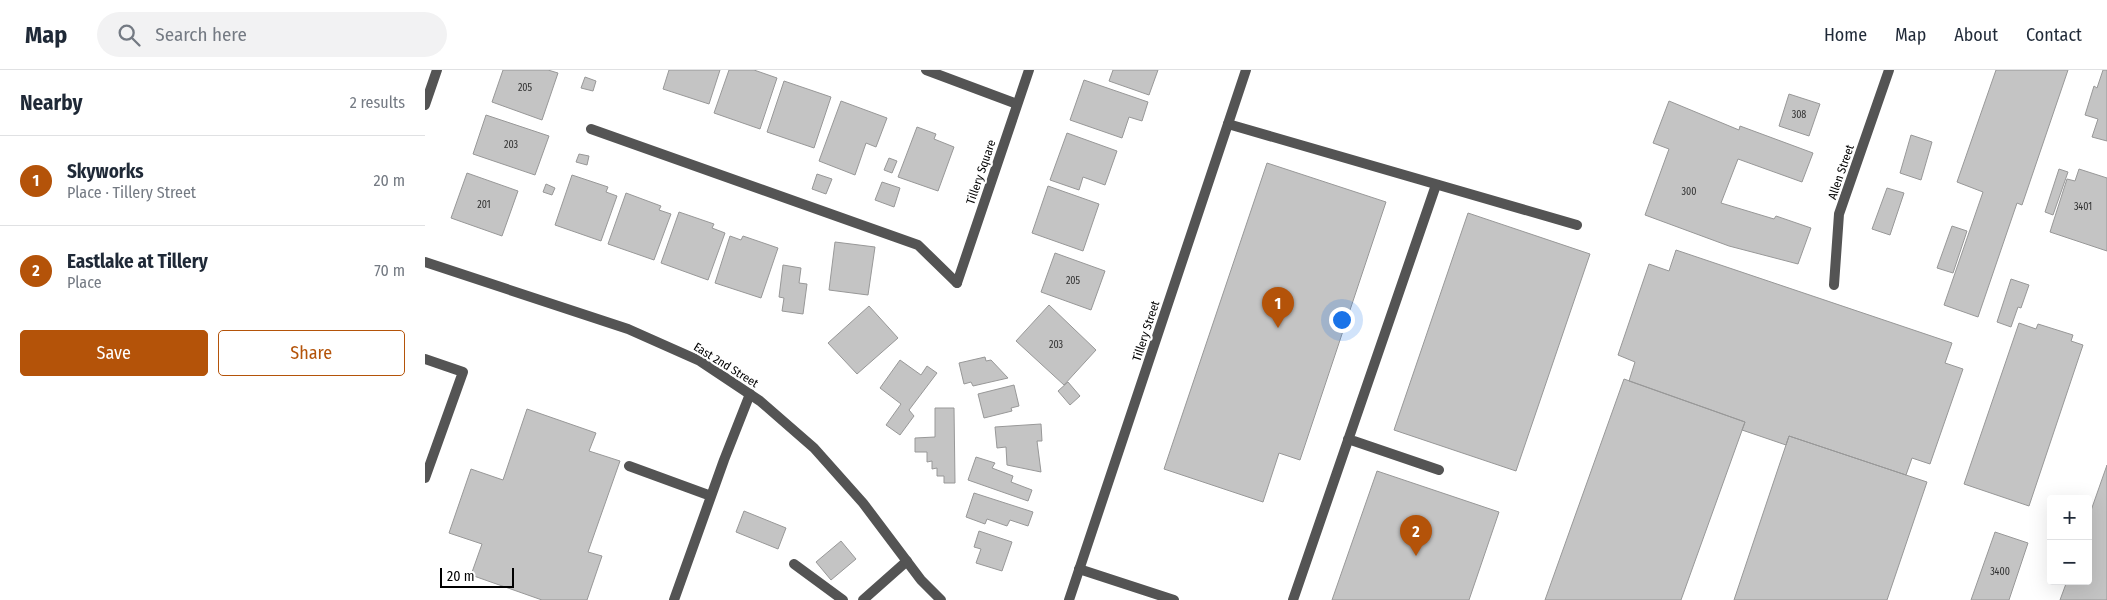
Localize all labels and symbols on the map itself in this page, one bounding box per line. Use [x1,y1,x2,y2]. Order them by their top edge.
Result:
house number: 205 [518,82,533,94]
house number: 308 [1792,109,1806,121]
street label: Tillery Square [963,138,999,206]
house number: 203 [504,139,519,151]
street label: Allen Street [1825,143,1857,201]
house number: 300 [1682,186,1696,198]
house number: 201 [477,199,491,211]
house number: 3401 [2074,201,2092,213]
house number: 205 [1066,275,1081,287]
pin: 1 [1262,287,1294,328]
street label: Tillery Street [1130,299,1162,363]
your location [1329,307,1355,333]
house number: 203 [1049,339,1064,351]
street label: East 2nd Street [691,340,761,390]
pin: 2 [1400,515,1432,556]
scale bar [440,565,514,588]
house number: 3400 [1990,566,2010,578]

